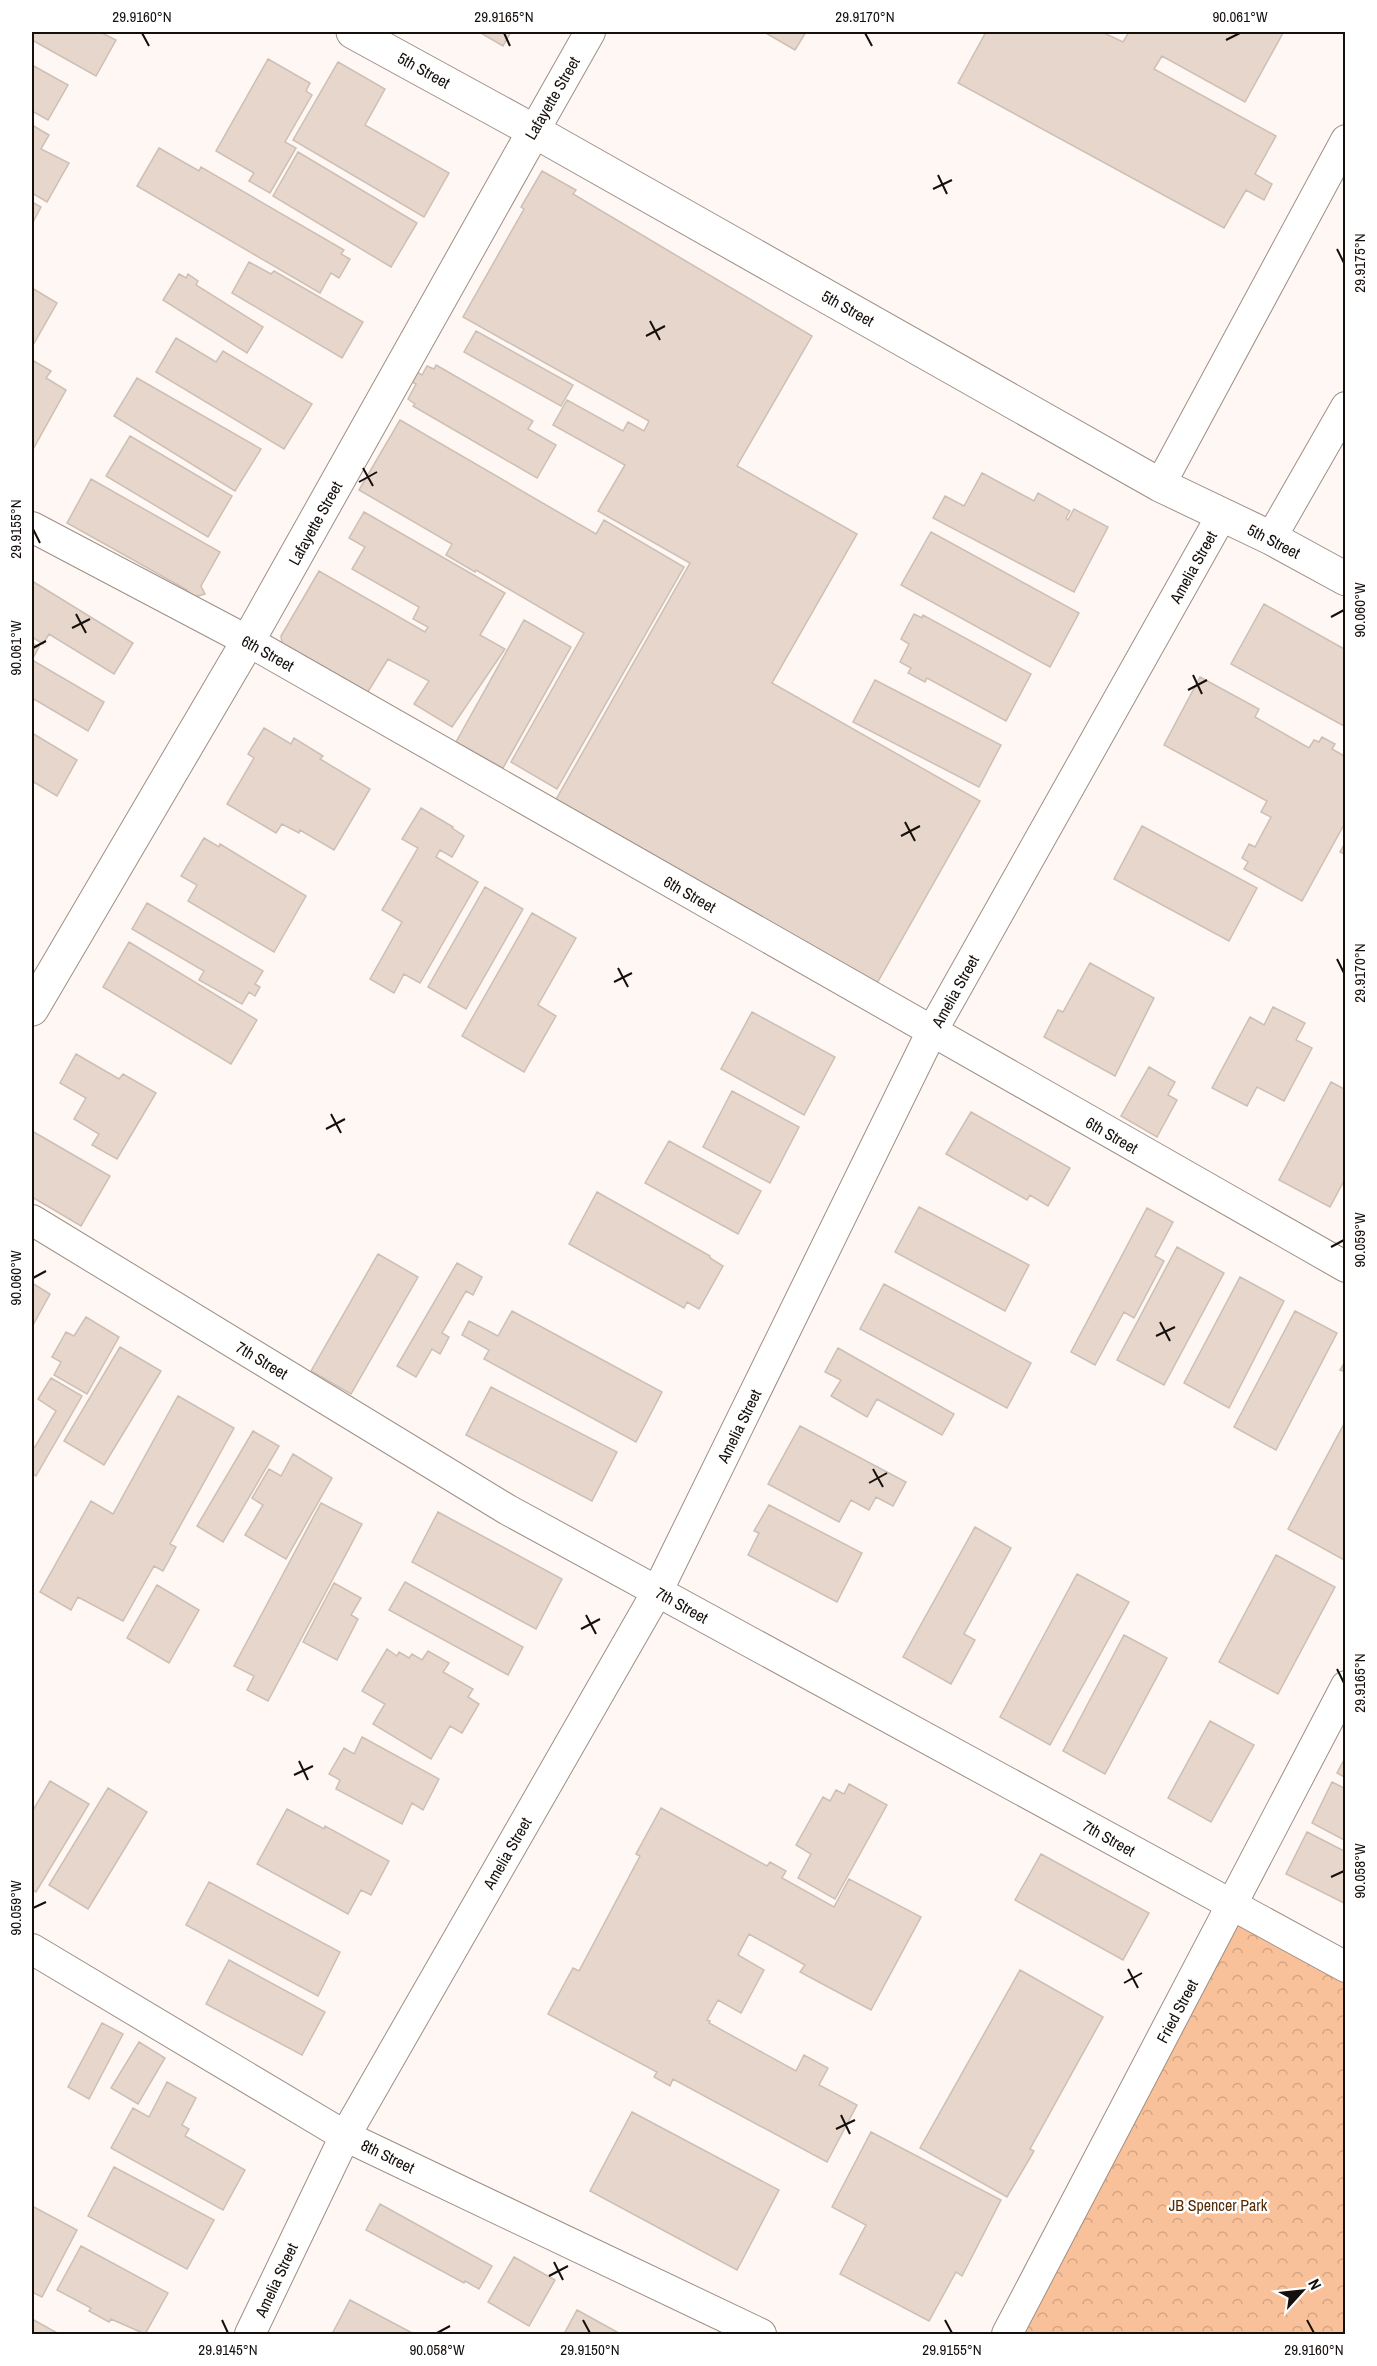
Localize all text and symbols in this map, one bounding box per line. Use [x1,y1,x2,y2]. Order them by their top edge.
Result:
text: 29.9160°N [112,6,172,27]
text: 29.9165°N [474,6,534,27]
text: 29.9170°N [835,6,895,27]
text: 90.061°W [1212,6,1268,27]
street label: 5th Street [394,47,455,94]
street label: Lafayette Street [519,52,585,144]
text: 29.9175°N [1349,233,1370,293]
street label: 5th Street [818,285,879,332]
street label: Lafayette Street [283,477,347,569]
text: 29.9155°N [5,499,26,559]
street label: 5th Street [1244,518,1305,564]
street label: Amelia Street [1164,527,1222,608]
text: 90.060°W [1349,582,1370,638]
text: 90.061°W [5,620,26,676]
street label: 6th Street [238,630,299,677]
street label: 6th Street [660,870,720,918]
text: 29.9170°N [1349,943,1370,1003]
street label: Amelia Street [926,951,984,1032]
street label: 6th Street [1082,1111,1142,1159]
text: 90.059°W [1349,1212,1370,1268]
text: 90.060°W [5,1250,26,1306]
street label: 7th Street [232,1336,292,1384]
street label: Amelia Street [711,1385,766,1467]
street label: 7th Street [652,1582,713,1629]
text: 29.9165°N [1349,1653,1370,1713]
street label: Amelia Street [477,1813,537,1894]
street label: 7th Street [1079,1815,1140,1862]
text: 90.058°W [1349,1843,1370,1899]
text: 90.059°W [5,1880,26,1936]
street label: Fried Street [1151,1975,1203,2047]
street label: 8th Street [358,2134,419,2179]
park label: JB Spencer Park [1169,2194,1268,2216]
street label: Amelia Street [249,2239,303,2322]
north arrow [1272,2261,1332,2321]
text: N [1303,2275,1327,2293]
text: 29.9145°N [198,2339,258,2360]
text: 90.058°W [409,2339,465,2360]
text: 29.9150°N [560,2339,620,2360]
text: 29.9155°N [922,2339,982,2360]
text: 29.9160°N [1284,2339,1344,2360]

